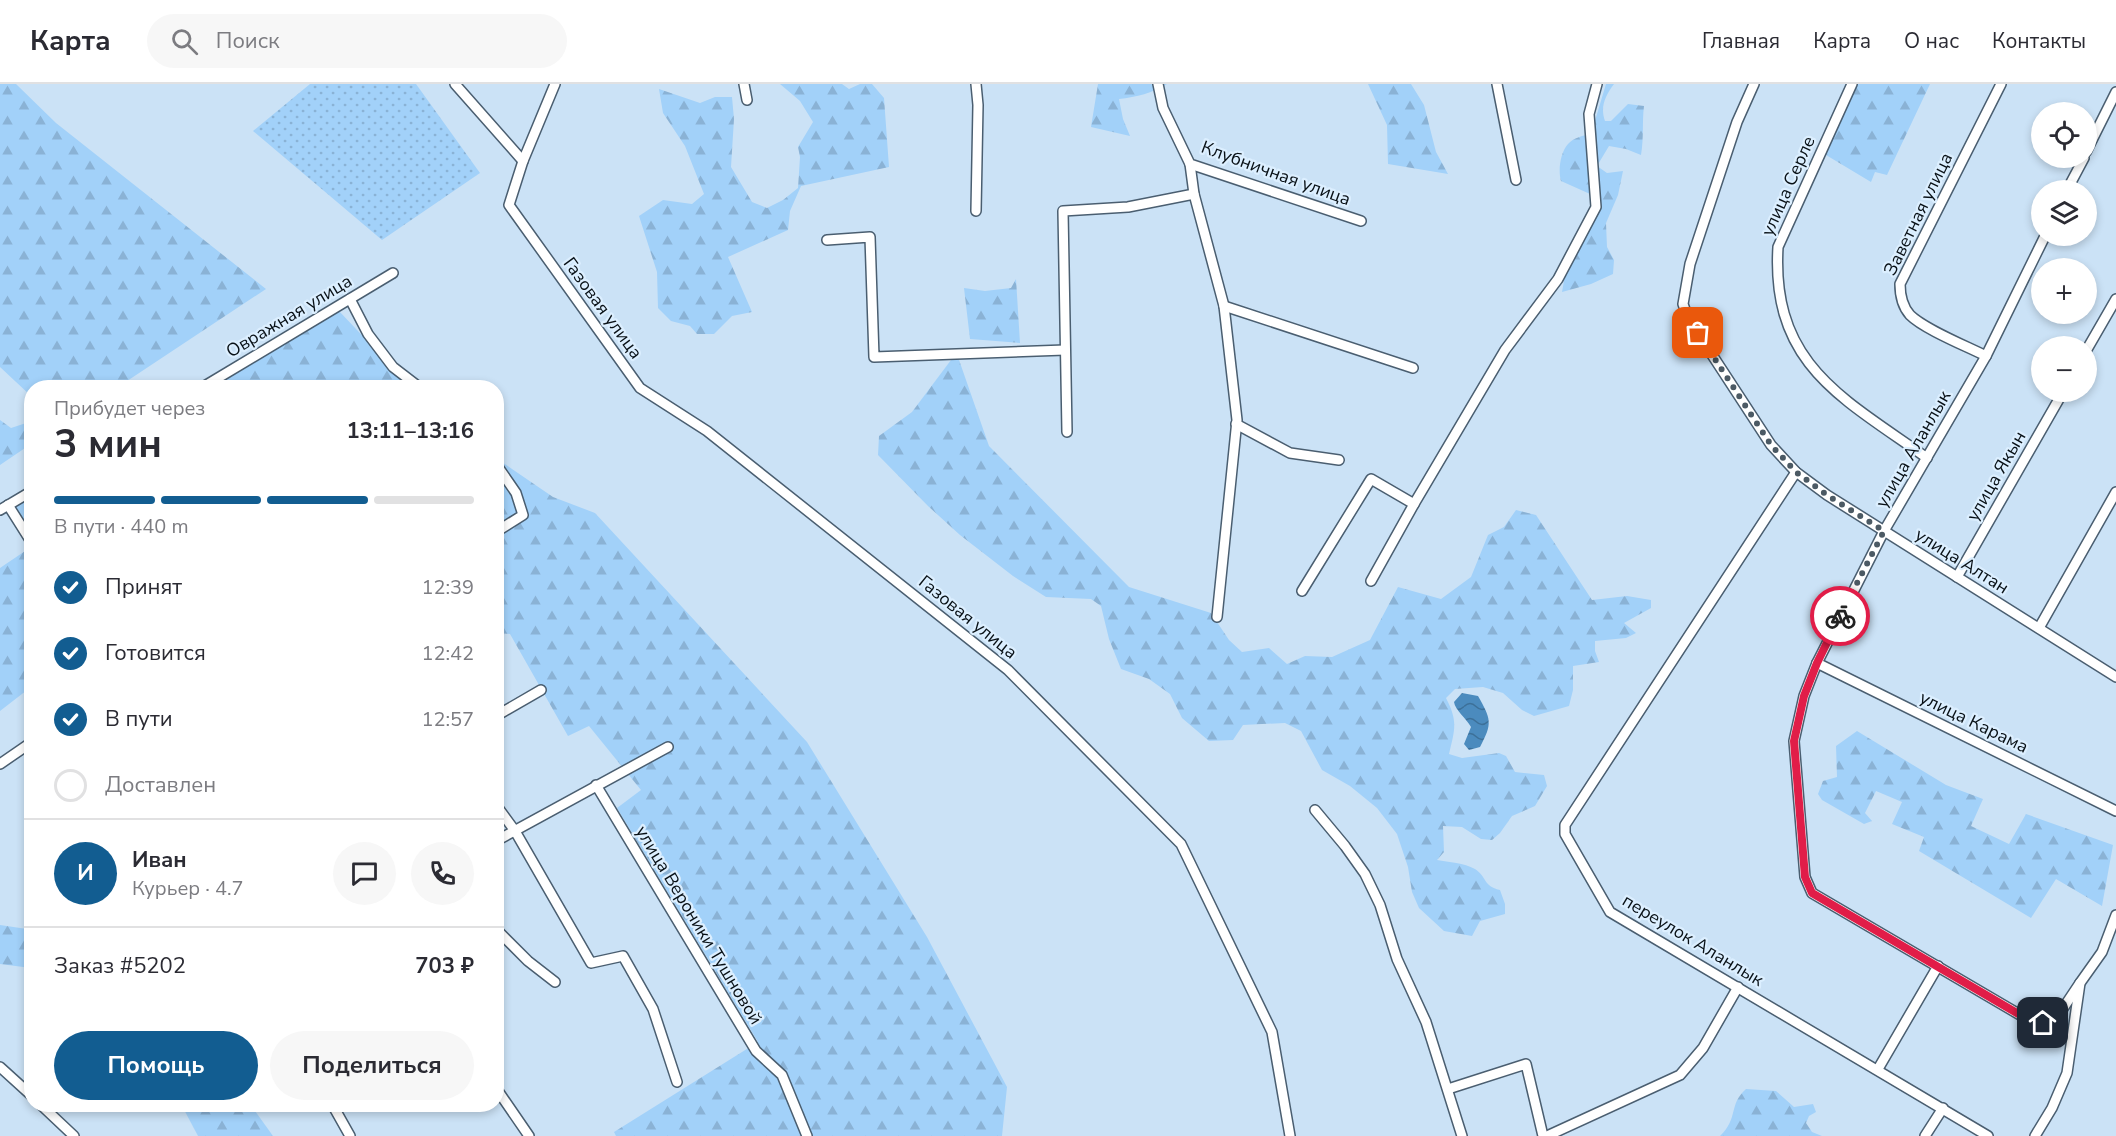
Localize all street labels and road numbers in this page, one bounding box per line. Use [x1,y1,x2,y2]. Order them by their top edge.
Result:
street label: улица Серле [1755,132,1821,240]
street label: Клубничная улица [1198,135,1354,211]
street label: Заветная улица [1878,149,1958,279]
street label: Газовая улица [558,252,648,364]
street label: Овражная улица [222,269,356,363]
street label: улица Аланлык [1870,386,1957,512]
street label: улица Якын [1961,427,2031,525]
street label: улица Алтан [1910,523,2014,599]
street label: Газовая улица [914,570,1022,664]
street label: улица Карама [1916,685,2032,759]
street label: улица Вероники Тушновой [630,821,768,1029]
street label: переулок Аланлык [1618,888,1769,992]

